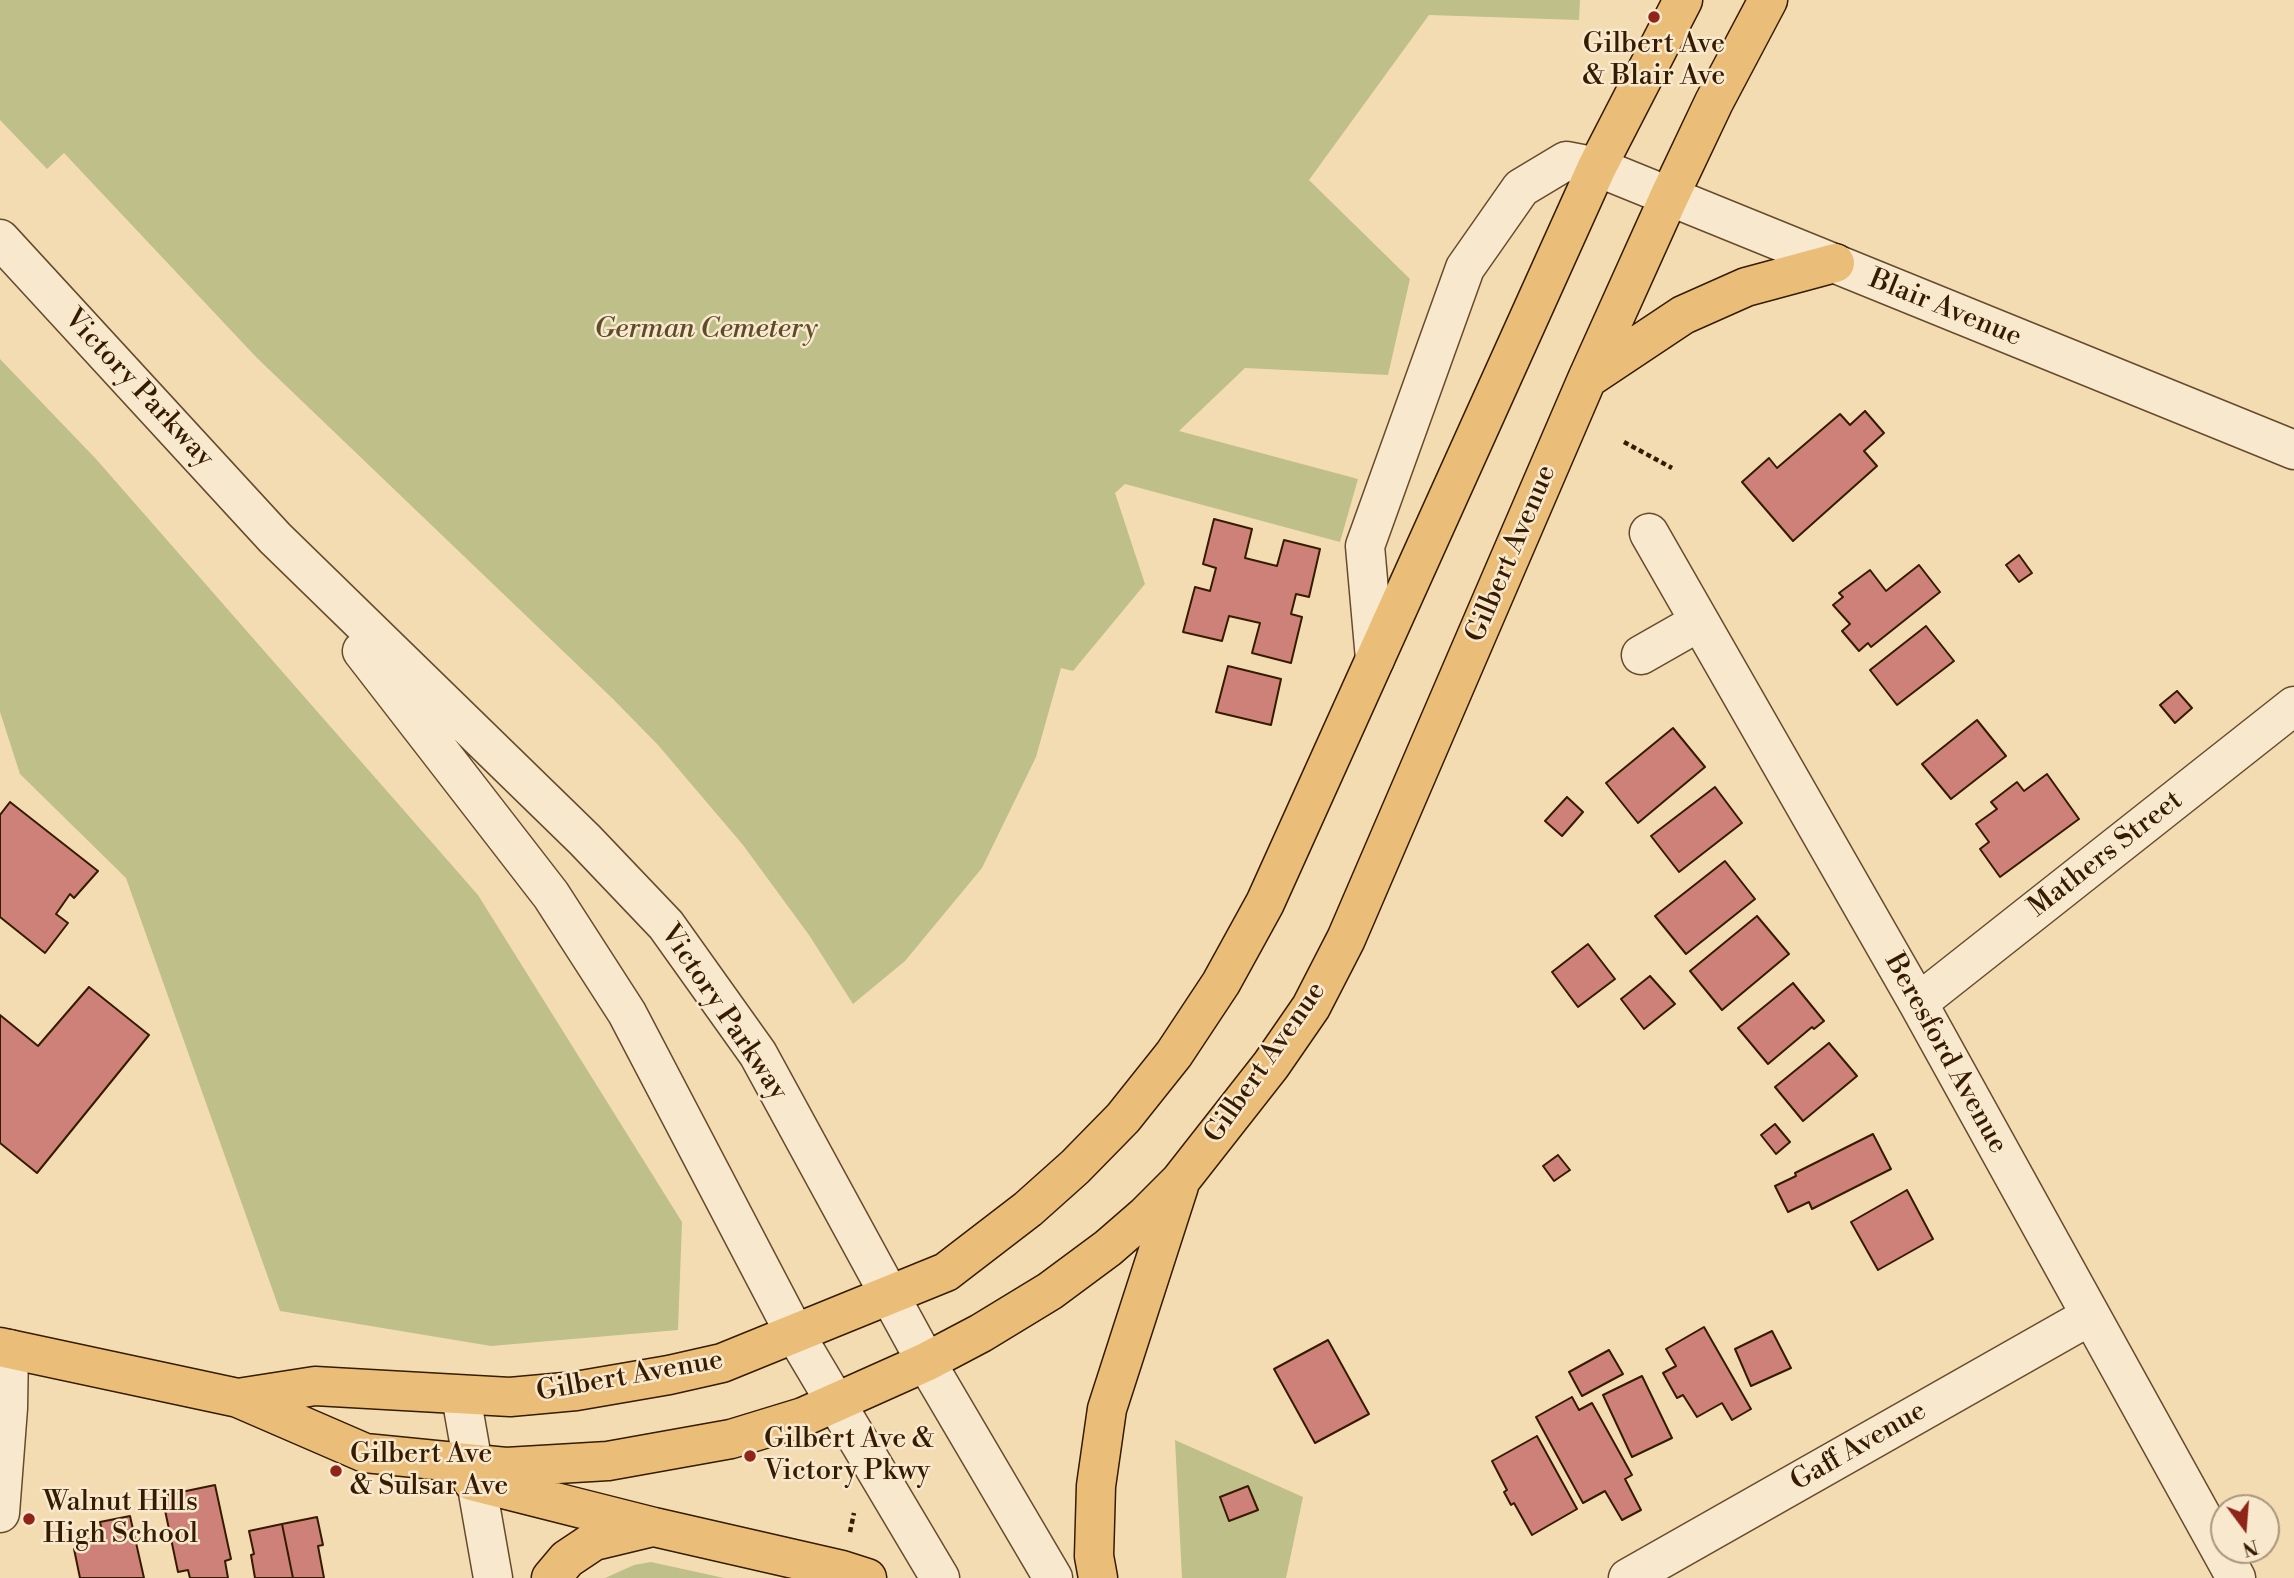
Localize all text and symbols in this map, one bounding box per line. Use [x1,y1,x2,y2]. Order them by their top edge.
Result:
marker: Gilbert Ave & Blair Ave [1646,9,1662,25]
place label: Gilbert Ave & Blair Ave [1583,28,1725,94]
street label: Blair Avenue [1864,263,2026,355]
street label: Victory Parkway [56,303,220,475]
park label: German Cemetery [594,313,818,347]
street label: Gilbert Avenue [1460,460,1564,648]
street label: Mathers Street [2022,784,2190,926]
street label: Victory Parkway [652,919,794,1107]
street label: Beresford Avenue [1876,948,2014,1160]
street label: Gilbert Avenue [1198,976,1334,1150]
street label: Gilbert Avenue [534,1344,726,1410]
street label: Gaff Avenue [1785,1395,1933,1499]
place label: Gilbert Ave & Victory Pkwy [764,1423,934,1489]
place label: Gilbert Ave & Sulsar Ave [350,1438,508,1504]
marker: Gilbert Ave & Victory Pkwy [742,1448,758,1464]
marker: Gilbert Ave & Sulsar Ave [328,1463,344,1479]
place label: Walnut Hills High School [43,1486,198,1552]
north arrow [2210,1494,2280,1564]
marker: Walnut Hills High School [21,1511,37,1527]
text: N [2240,1534,2261,1561]

